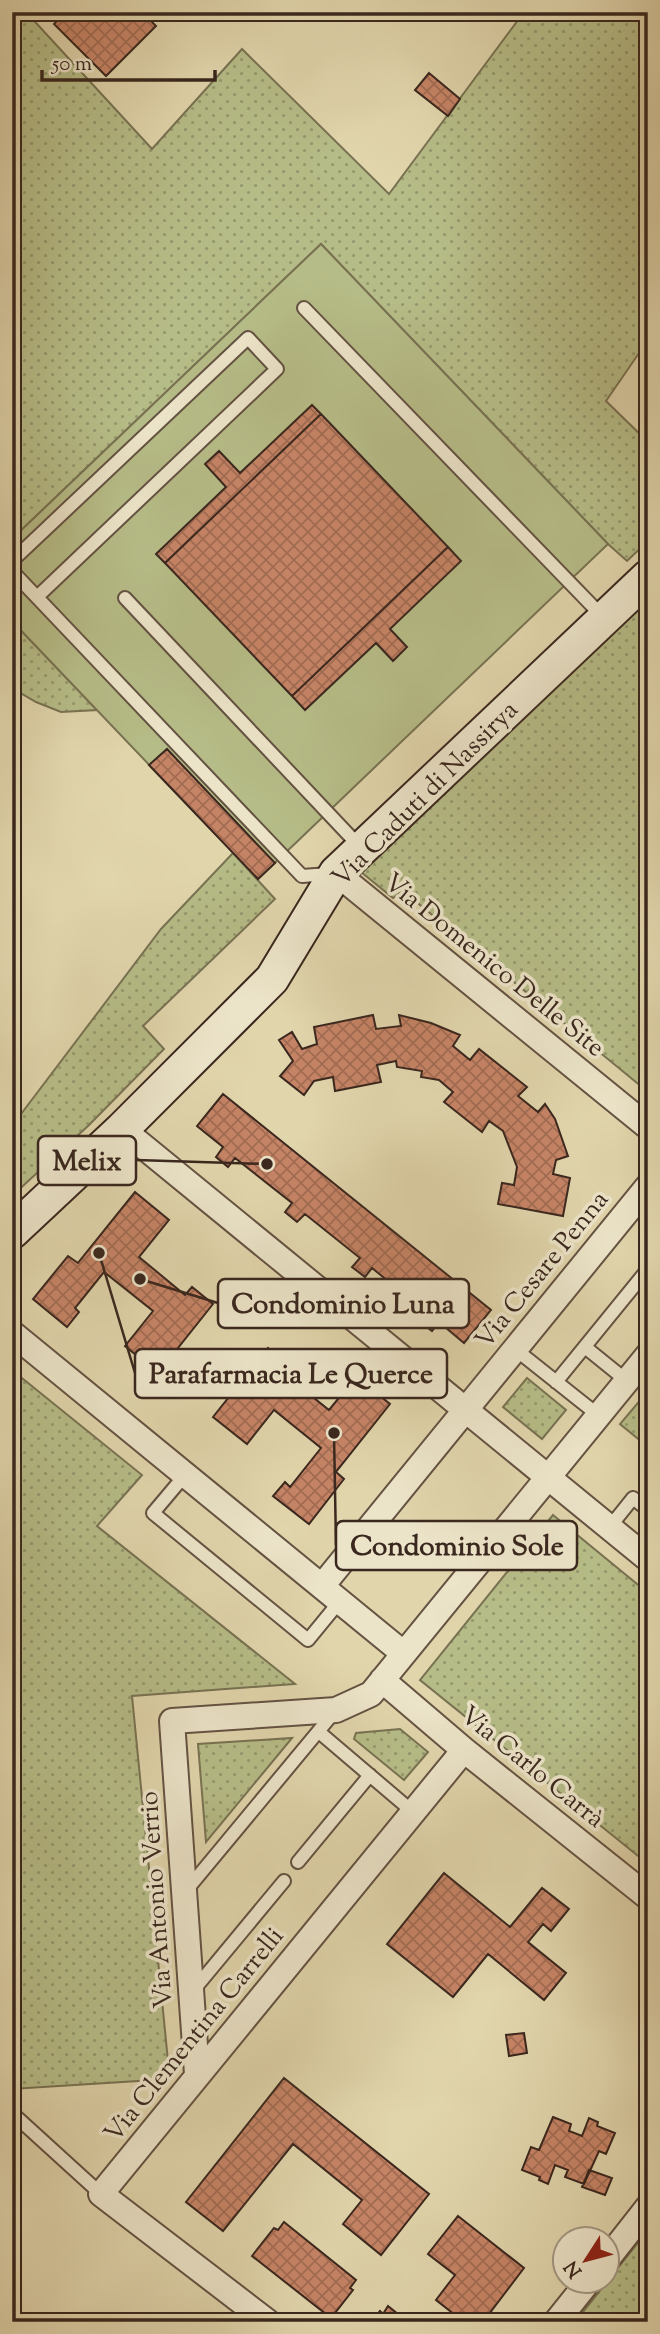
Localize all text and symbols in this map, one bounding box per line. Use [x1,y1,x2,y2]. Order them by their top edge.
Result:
scale bar [42,38,215,82]
text: 50 m [51,50,92,80]
street label: Via Caduti di Nassirya [324,693,527,896]
street label: Via Domenico Delle Site [375,865,612,1067]
callout: Melix [38,1136,136,1185]
text: Melix [52,1143,122,1183]
street label: Via Cesare Penna [467,1183,618,1358]
callout: Condominio Luna [218,1279,469,1328]
text: Condominio Luna [231,1286,455,1326]
callout: Parafarmacia Le Querce [135,1349,447,1398]
text: Parafarmacia Le Querce [149,1356,433,1396]
callout: Condominio Sole [336,1521,577,1570]
text: Condominio Sole [350,1528,564,1568]
street label: Via Carlo Carrà [451,1698,612,1838]
street label: Via Antonio Verrio [131,1790,184,2010]
street label: Via Clementina Carrelli [96,1920,294,2151]
north arrow [552,2226,622,2296]
text: N [559,2254,590,2283]

